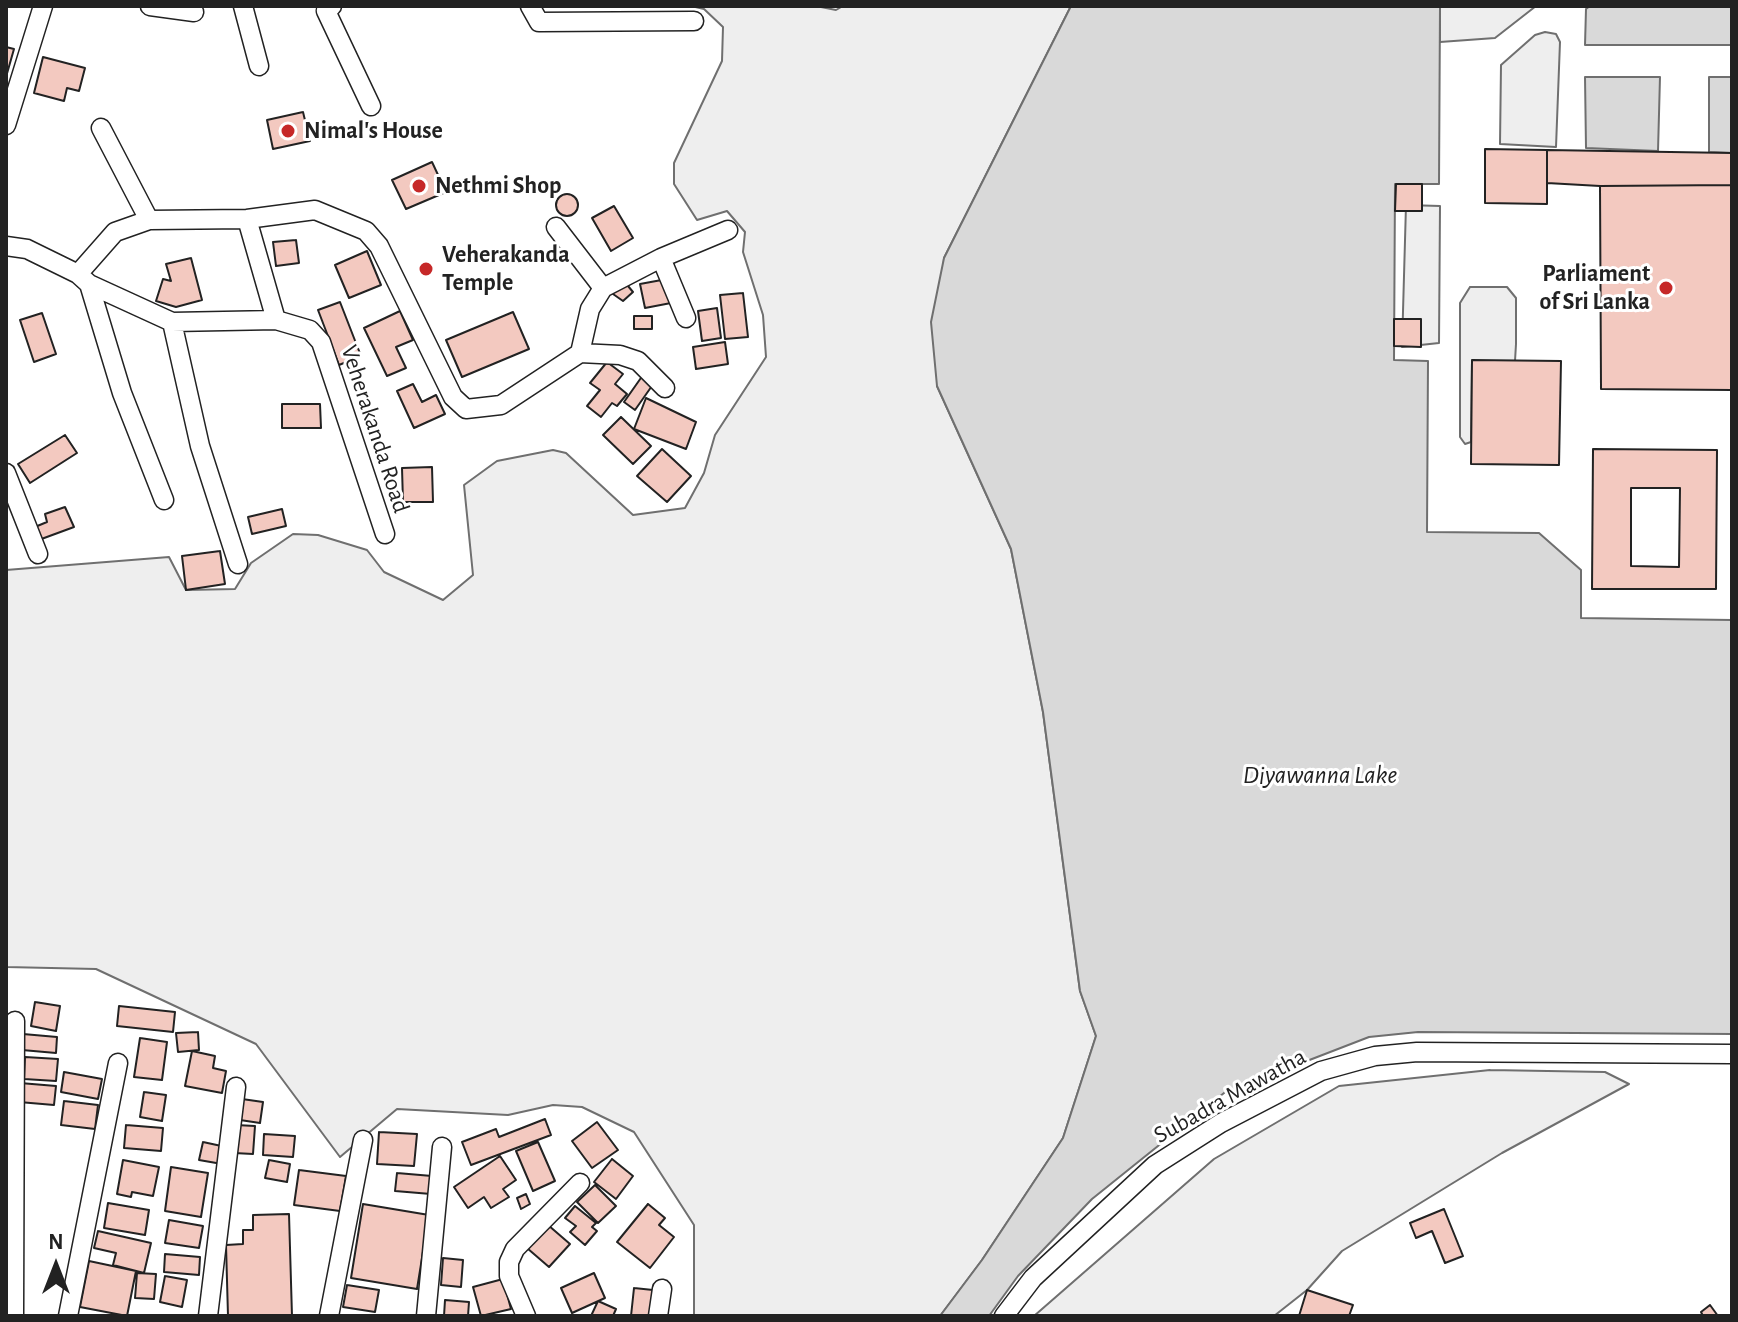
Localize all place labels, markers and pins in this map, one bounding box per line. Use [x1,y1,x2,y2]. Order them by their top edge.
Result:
place label: Nimal's House [304,117,443,145]
marker: Nimal's House [279,122,297,140]
place label: Nethmi Shop [435,172,561,200]
marker: Nethmi Shop [410,177,428,195]
place label: Veherakanda Temple [442,241,570,297]
marker: Veherakanda Temple [417,260,435,278]
place label: Parliament of Sri Lanka [1540,260,1650,316]
marker: Parliament of Sri Lanka [1657,279,1675,297]

